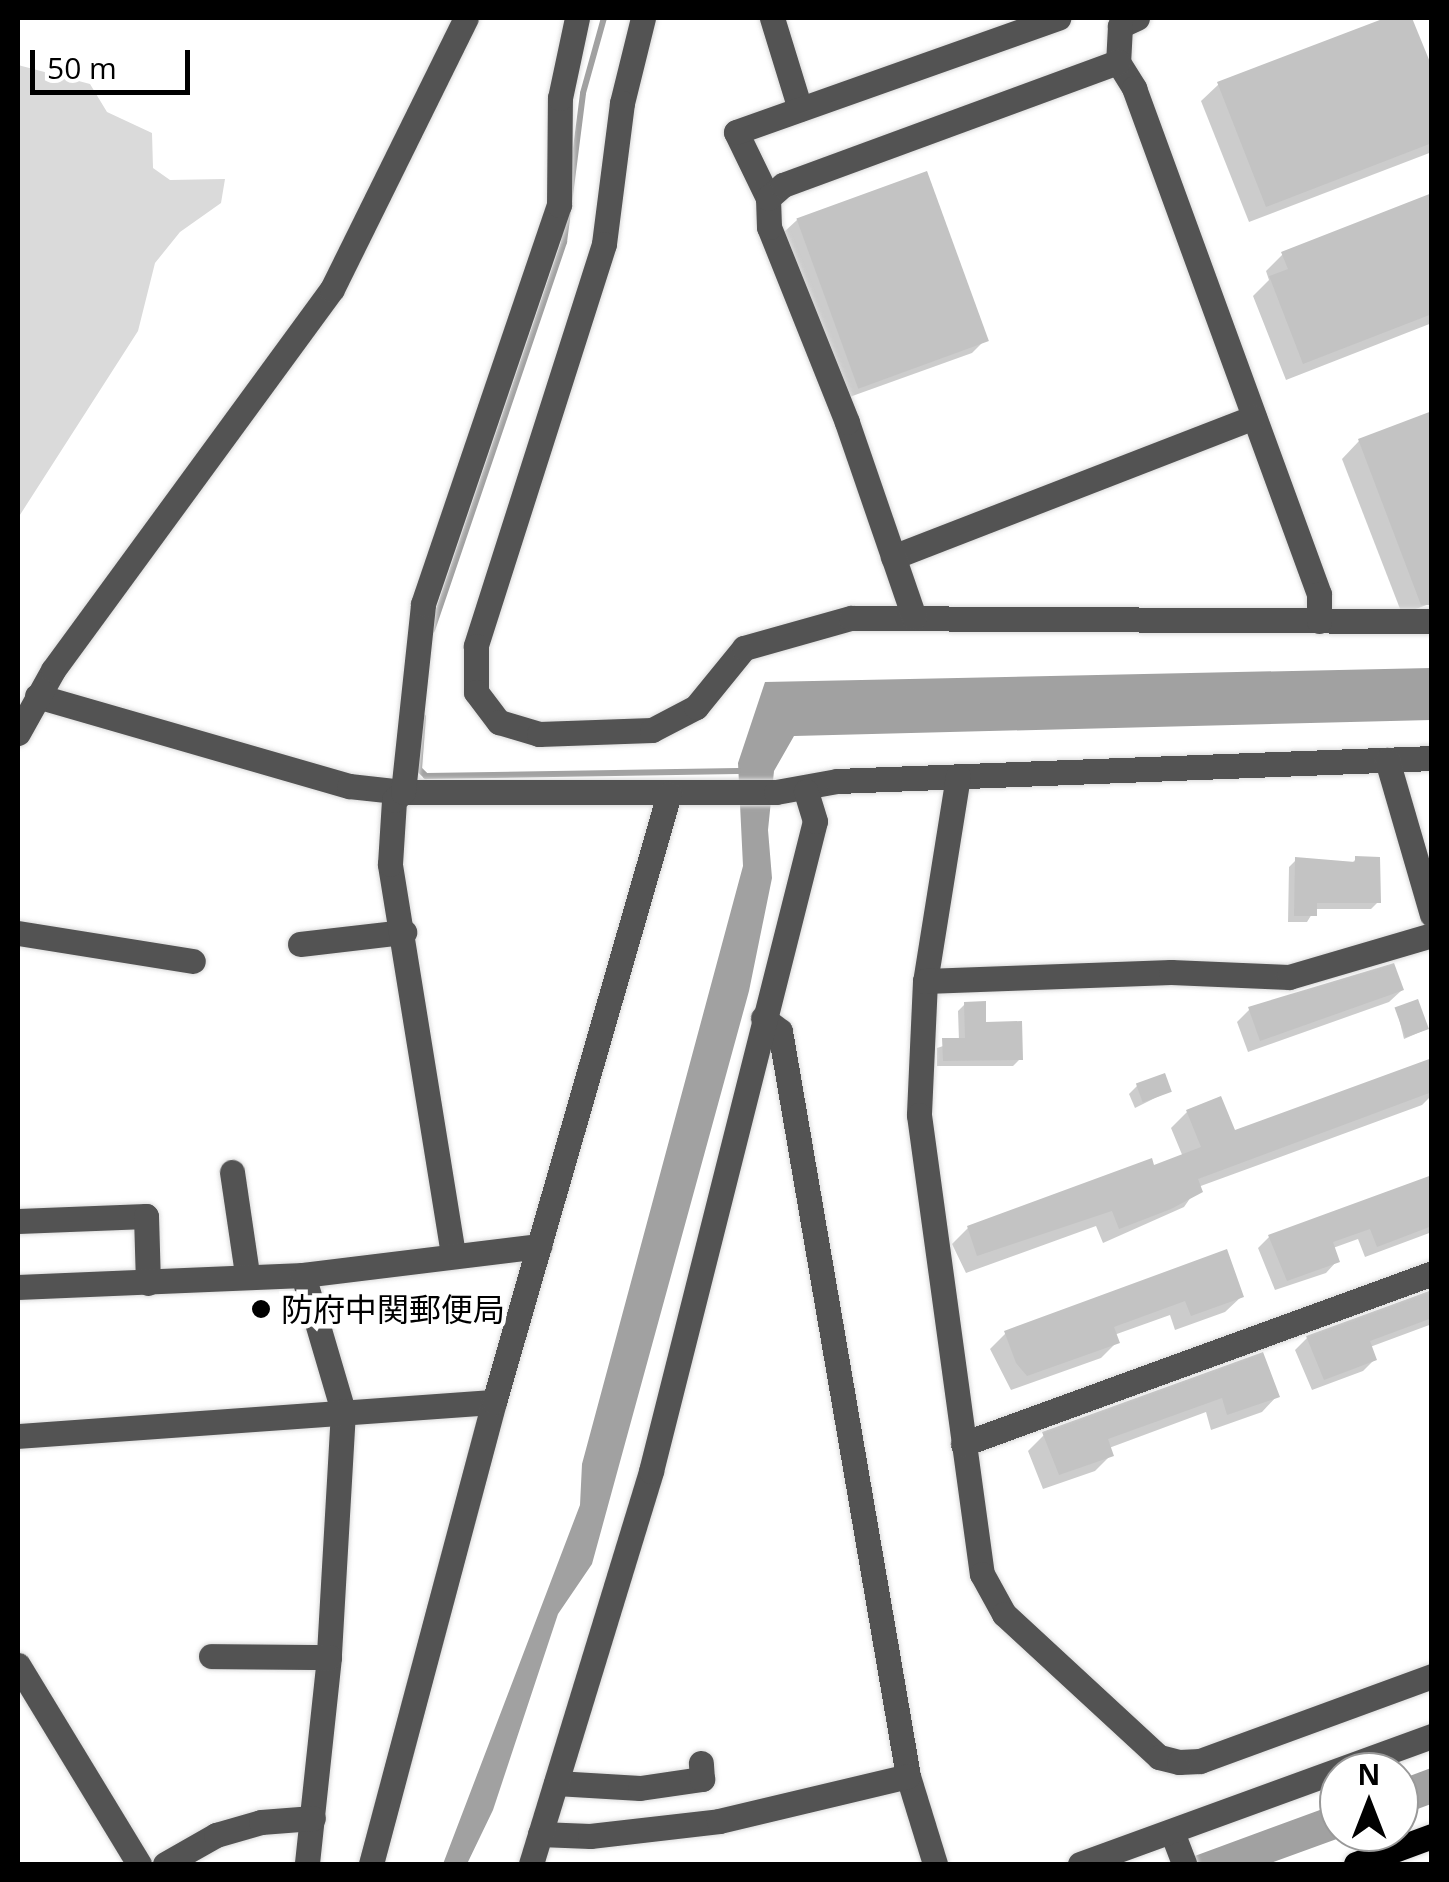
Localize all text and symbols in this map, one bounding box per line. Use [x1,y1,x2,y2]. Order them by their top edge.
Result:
scale bar [35,30,195,92]
text: 50 m [47,47,117,88]
place label: 防府中関郵便局 [281,1290,505,1328]
marker: 防府中関郵便局 [250,1298,272,1320]
north arrow [1319,1752,1419,1852]
text: N [1358,1755,1380,1793]

